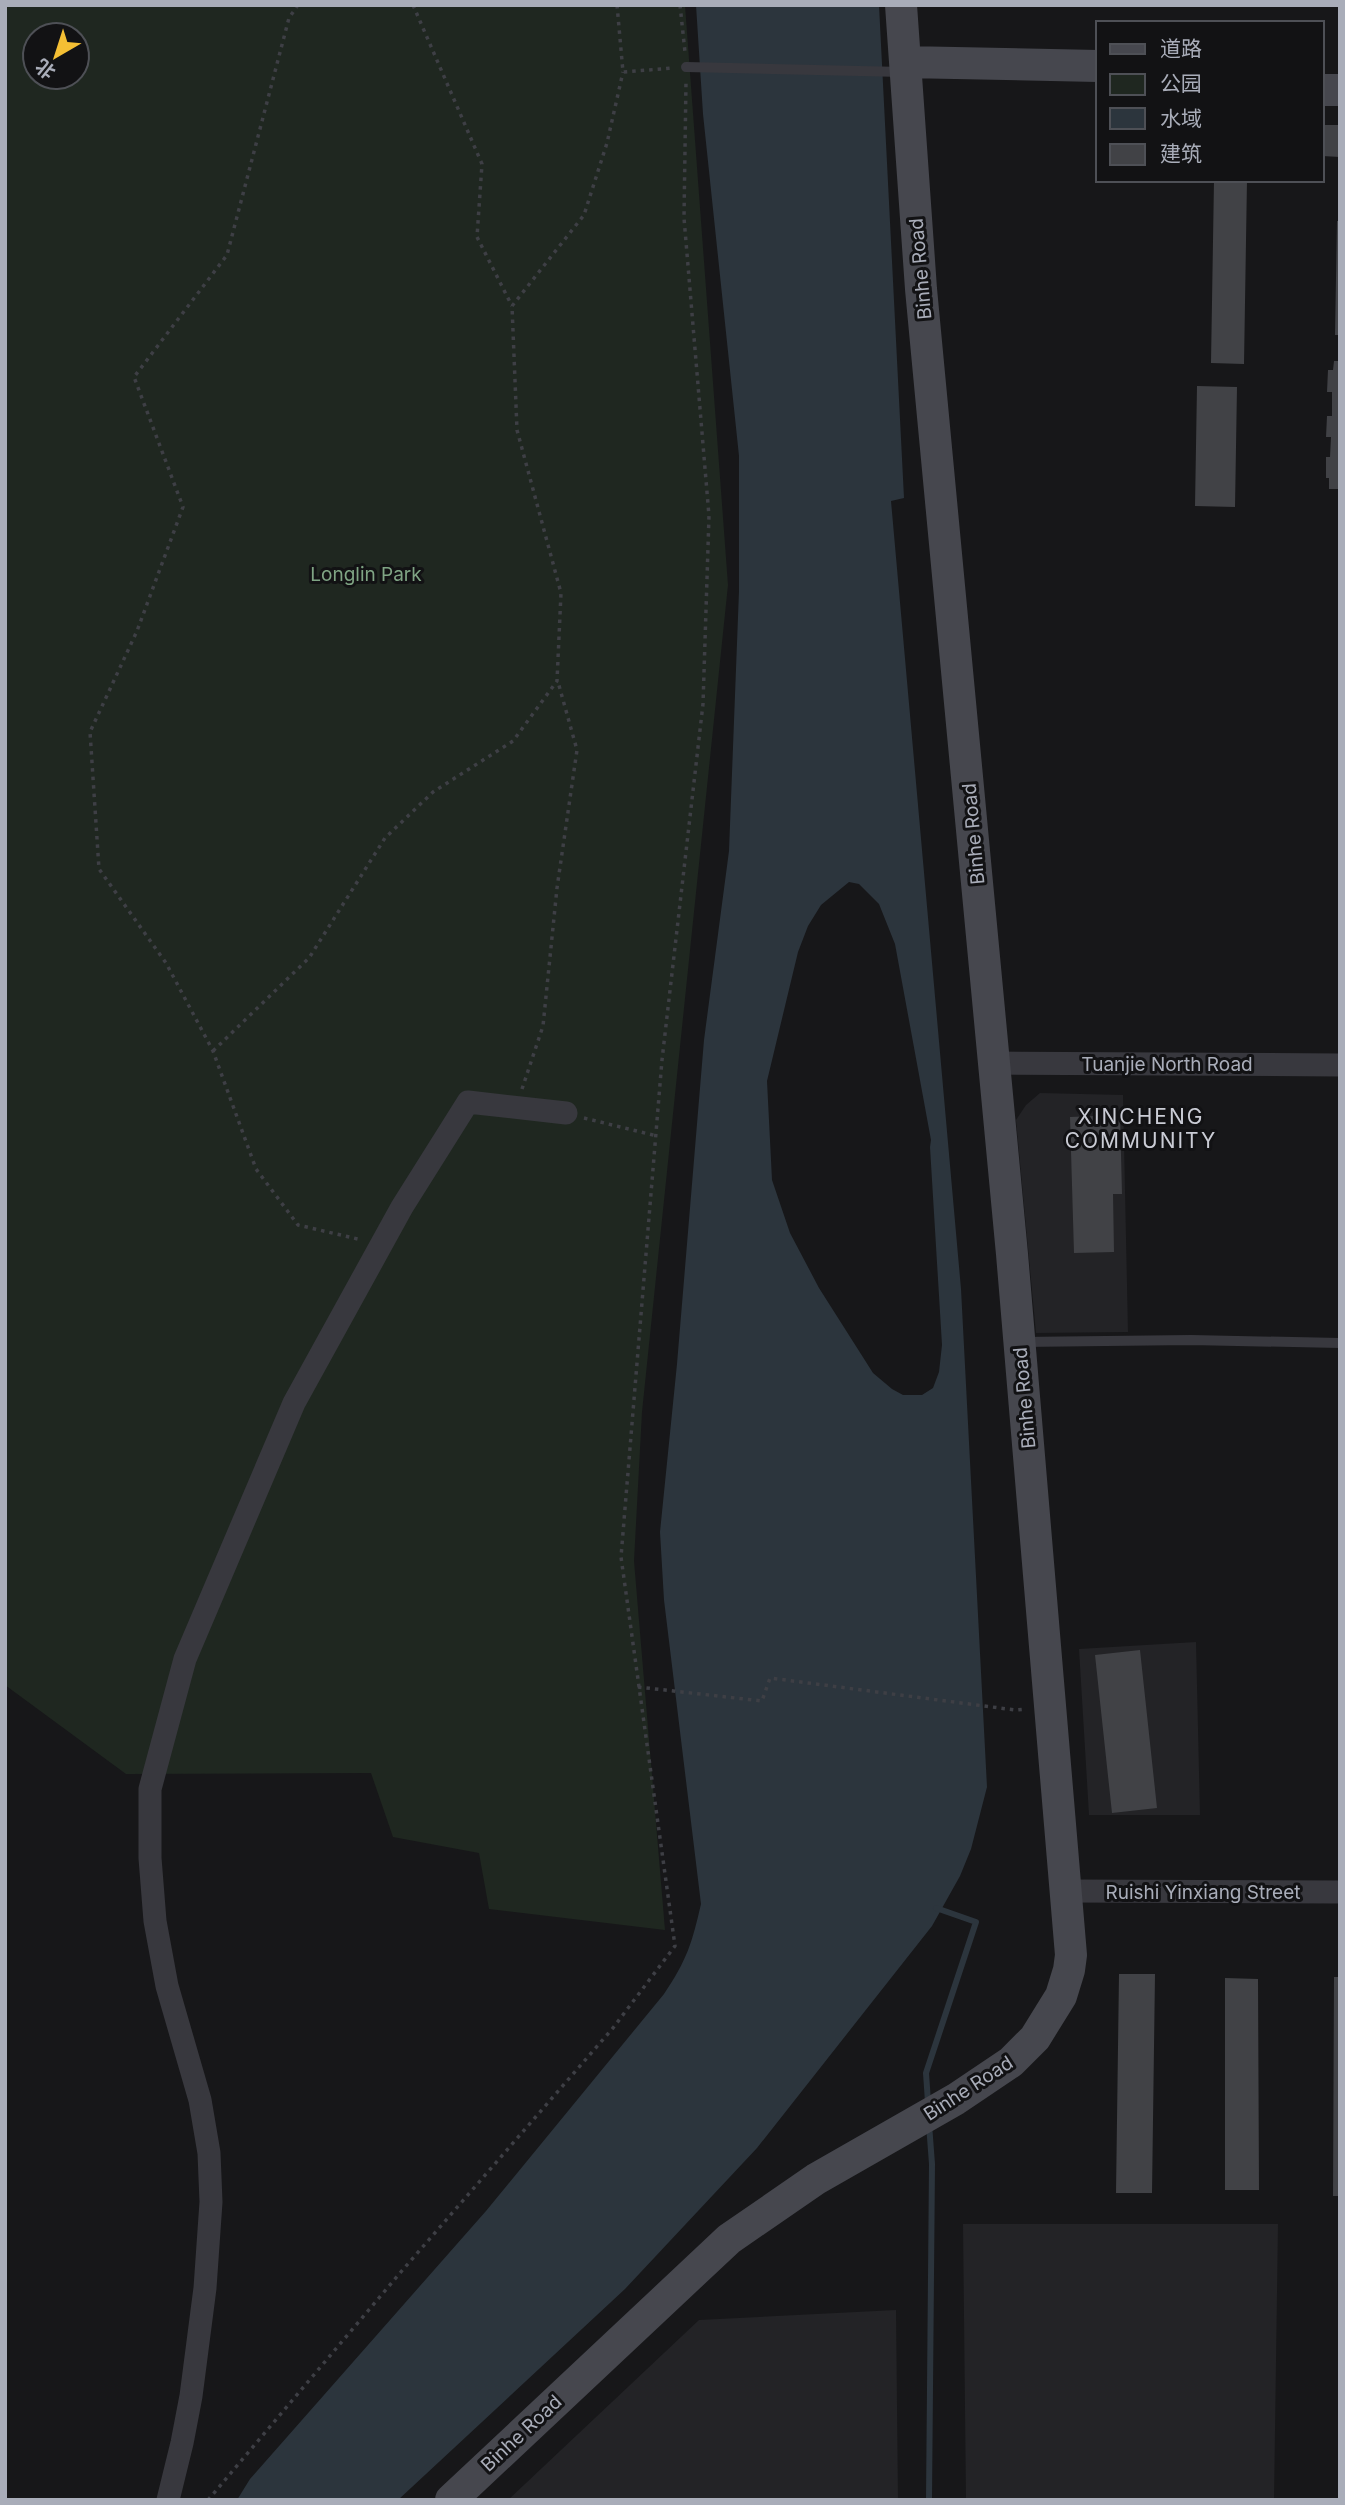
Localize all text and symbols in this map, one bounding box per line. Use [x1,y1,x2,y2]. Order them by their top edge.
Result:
north arrow [21,21,91,91]
legend [1096,21,1324,182]
text: 道路 [1160,36,1202,61]
text: 北 [31,54,60,84]
text: 公园 [1160,71,1202,96]
text: 水域 [1160,106,1202,131]
text: 建筑 [1160,141,1202,166]
street label: Binhe Road [905,217,936,321]
park label: Longlin Park [310,563,422,586]
street label: Binhe Road [958,782,989,886]
street label: Tuanjie North Road [1081,1053,1253,1076]
district label: XINCHENG COMMUNITY [1065,1104,1217,1153]
street label: Binhe Road [1009,1346,1040,1450]
street label: Ruishi Yinxiang Street [1106,1881,1300,1904]
street label: Binhe Road [919,2051,1017,2126]
street label: Binhe Road [476,2390,566,2476]

